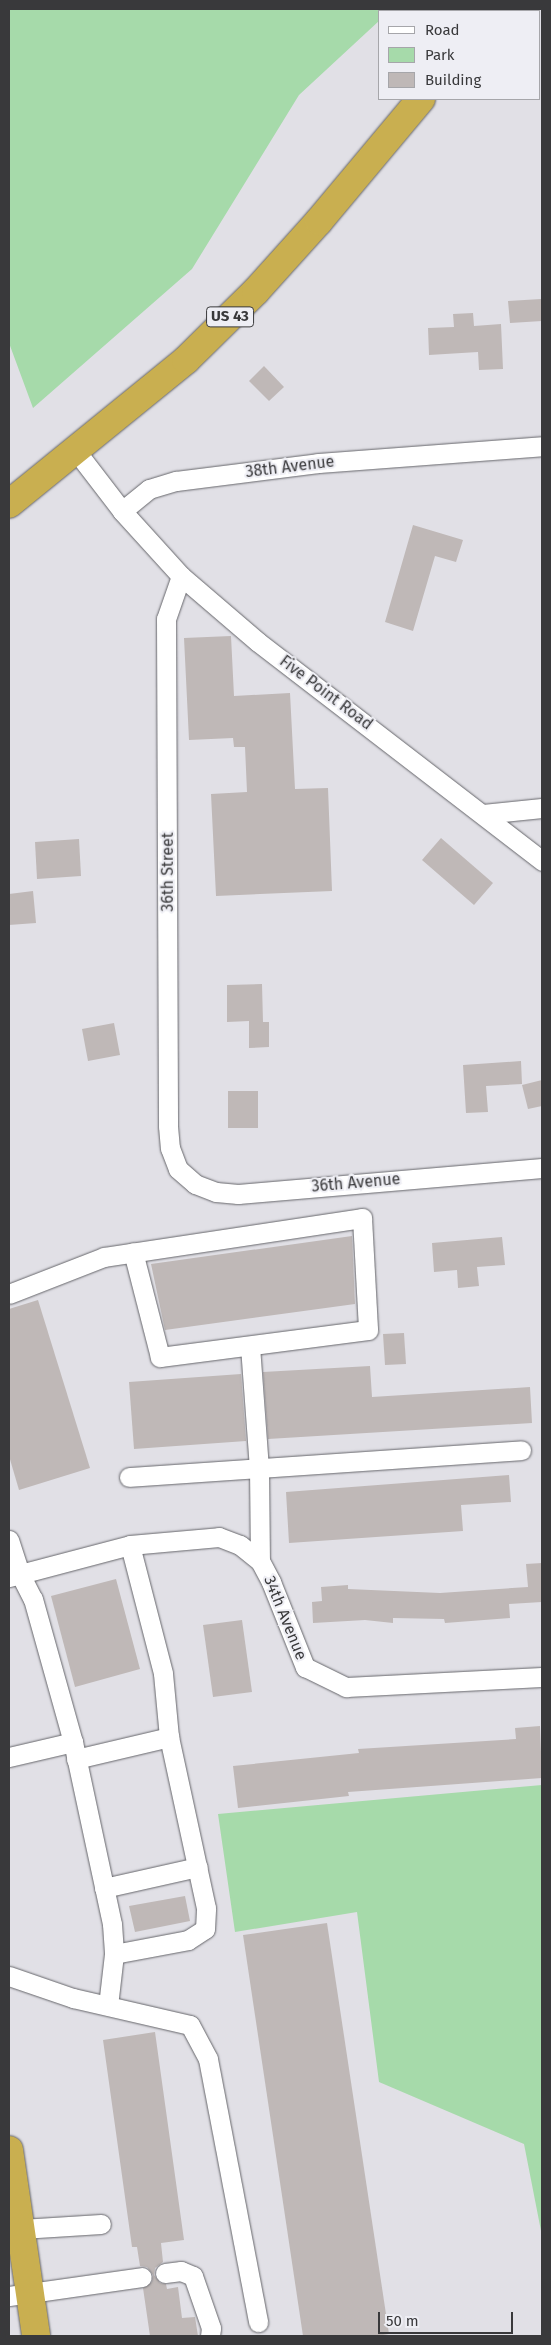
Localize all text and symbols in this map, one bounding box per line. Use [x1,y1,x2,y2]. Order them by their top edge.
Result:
legend [378,10,541,100]
text: Road [425,21,460,39]
text: Park [425,46,455,64]
text: Building [425,71,481,89]
road number: US 43 [205,304,255,330]
street label: 38th Avenue [245,452,335,482]
street label: Five Point Road [276,652,376,734]
street label: 36th Street [158,832,178,912]
street label: 36th Avenue [311,1170,401,1196]
street label: 34th Avenue [259,1573,311,1663]
scale bar [381,2302,516,2334]
text: 50 m [386,2312,419,2330]

